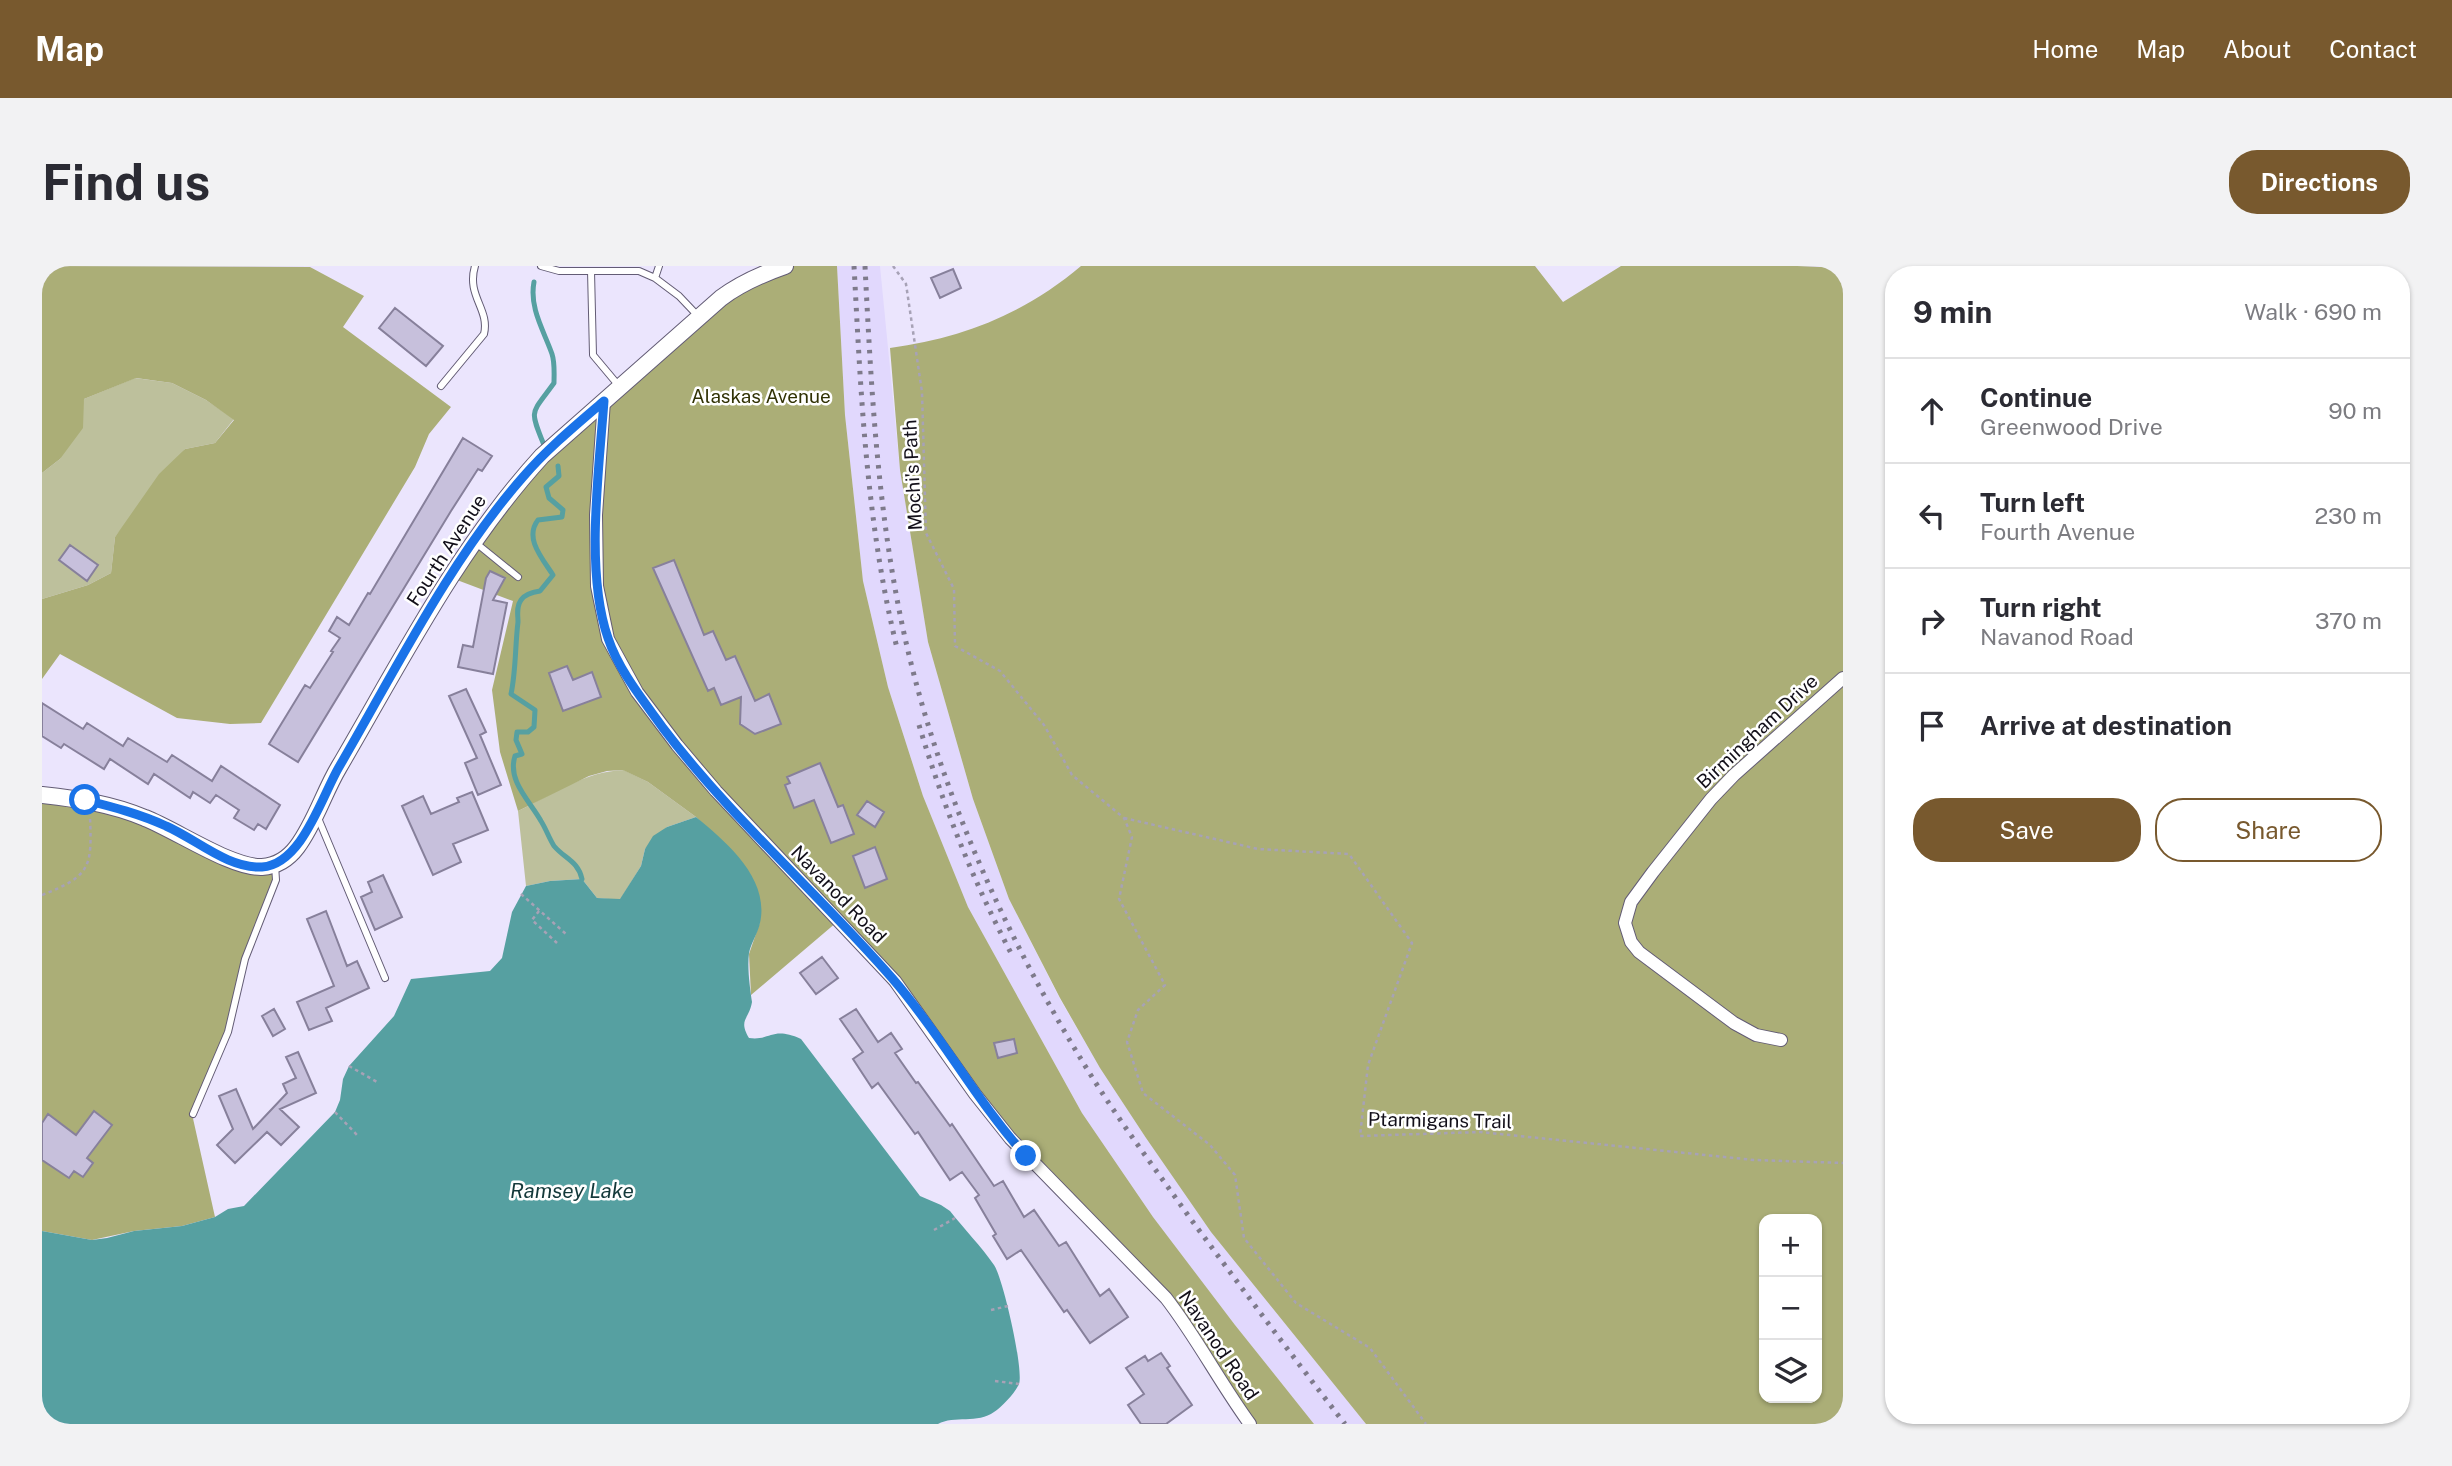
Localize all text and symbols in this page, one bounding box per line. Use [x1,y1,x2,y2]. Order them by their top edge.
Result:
text: Map [35,30,104,68]
text: Home [2032,35,2098,63]
text: Map [2136,35,2185,63]
text: About [2223,35,2291,63]
text: Contact [2329,35,2417,63]
button: Directions [2229,150,2410,214]
text: Find us [42,153,210,211]
text: 9 min [1913,294,1992,330]
text: Walk · 690 m [2244,298,2382,325]
text: Continue [1980,382,2092,413]
park label: Alaskas Avenue [691,385,831,407]
icon: ahead [1913,392,1951,430]
text: 90 m [2328,397,2382,424]
text: Greenwood Drive [1980,413,2163,440]
street label: Mochi's Path [898,419,926,531]
text: Turn left [1980,487,2085,518]
street label: Fourth Avenue [402,490,490,610]
icon: left [1913,497,1951,535]
text: 230 m [2314,502,2382,529]
text: Fourth Avenue [1980,518,2135,545]
text: Turn right [1980,592,2102,623]
icon: right [1913,602,1951,640]
text: 370 m [2315,607,2382,634]
text: Navanod Road [1980,623,2134,650]
street label: Birmingham Drive [1692,669,1822,793]
icon: arrive [1913,707,1951,745]
text: Arrive at destination [1980,710,2232,741]
route start [69,784,100,815]
button: Save [1913,798,2141,862]
button: Share [2155,798,2382,862]
street label: Navanod Road [787,841,891,947]
street label: Ptarmigans Trail [1368,1108,1512,1132]
route end [1010,1140,1041,1171]
water label: Ramsey Lake [510,1178,634,1203]
map controls [1759,1214,1822,1403]
button: + [1759,1214,1822,1277]
button: − [1759,1277,1822,1340]
street label: Navanod Road [1174,1286,1264,1404]
button: layers [1759,1340,1822,1403]

